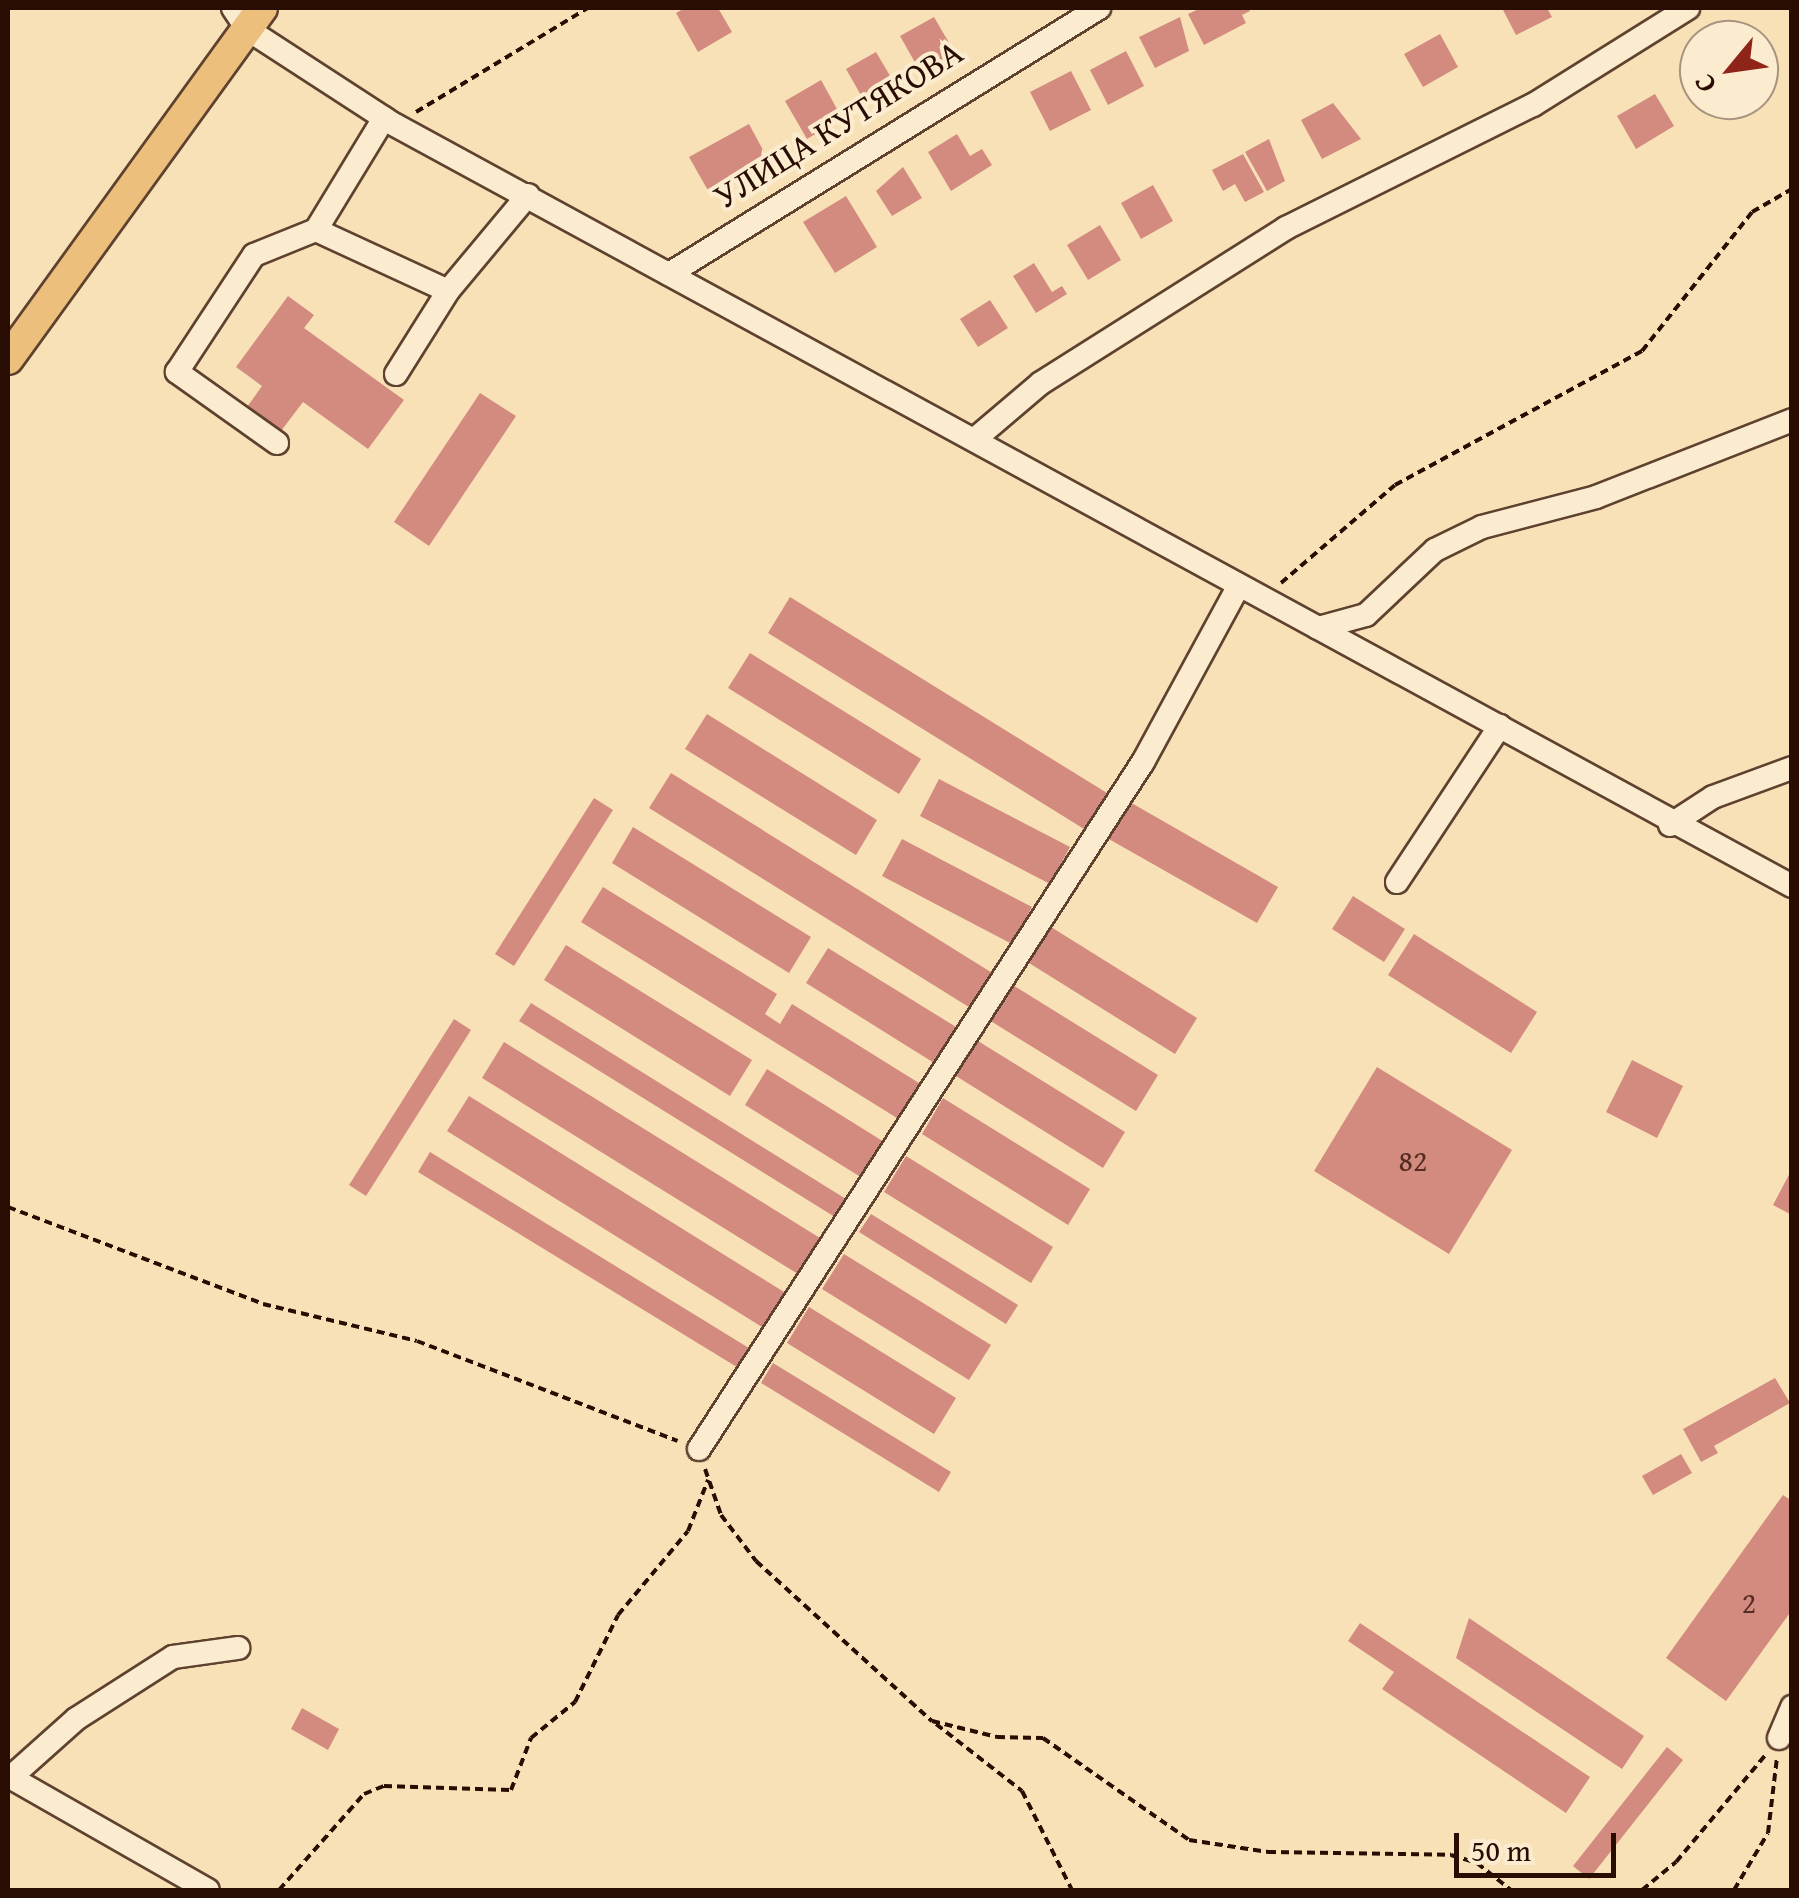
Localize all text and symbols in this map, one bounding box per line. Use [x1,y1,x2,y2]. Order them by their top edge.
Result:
north arrow [1679,20,1779,120]
street label: УЛИЦА КУТЯКОВА [706,31,970,217]
text: С [1682,67,1726,101]
house number: 82 [1399,1142,1427,1178]
house number: 2 [1742,1584,1756,1620]
scale bar [1459,1813,1622,1875]
text: 50 m [1471,1828,1531,1872]

